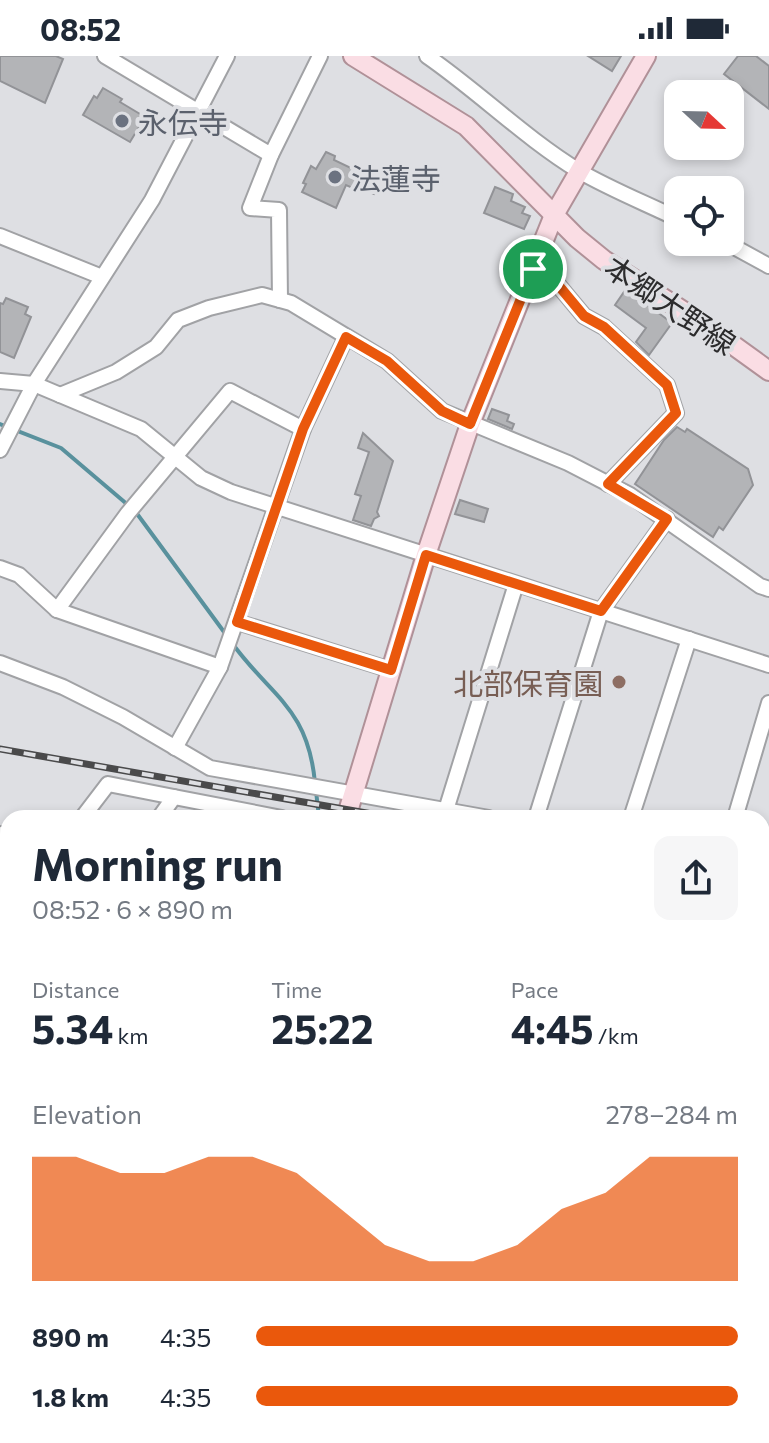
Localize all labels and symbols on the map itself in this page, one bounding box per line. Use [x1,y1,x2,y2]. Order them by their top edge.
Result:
north arrow [664,80,744,160]
place label: 永伝寺 [138,103,228,140]
marker: 永伝寺 [113,112,131,130]
place label: 法蓮寺 [351,159,441,196]
marker: 法蓮寺 [326,168,344,186]
pin [499,235,567,303]
street label: 本郷大野線 [598,247,744,361]
place label: 北部保育園 [453,664,603,701]
marker: 北部保育園 [610,673,628,691]

